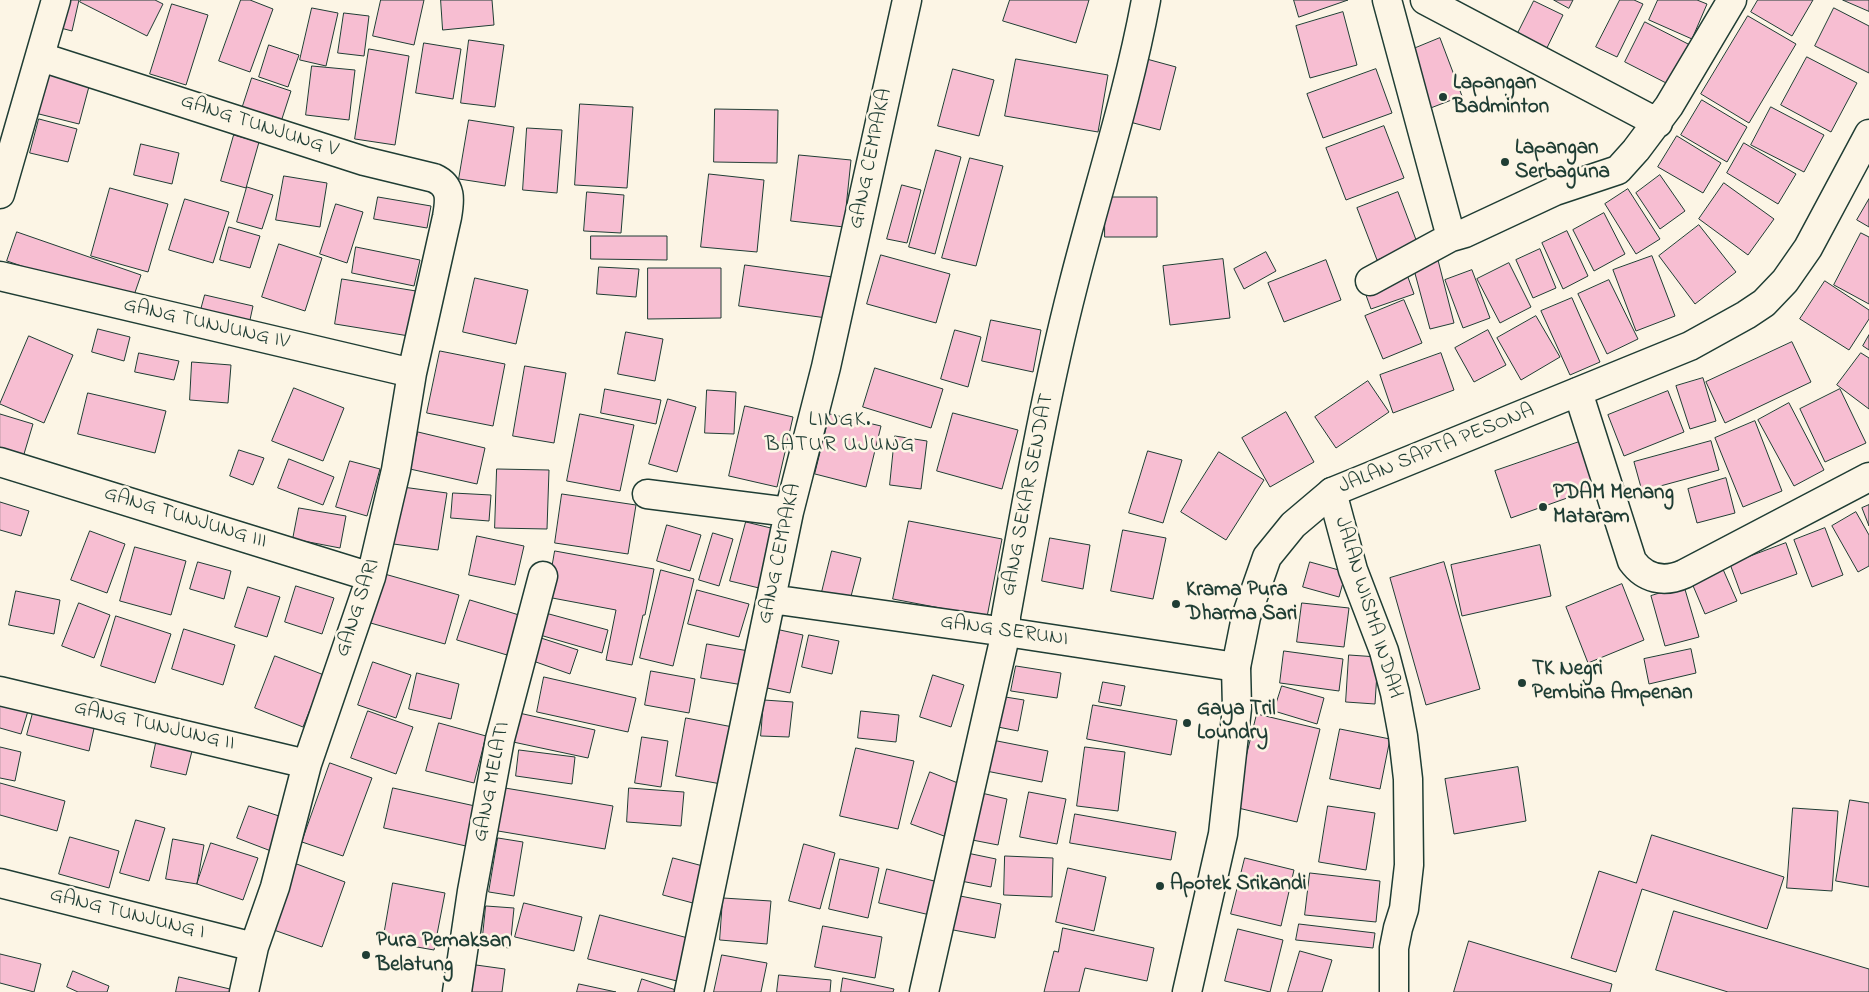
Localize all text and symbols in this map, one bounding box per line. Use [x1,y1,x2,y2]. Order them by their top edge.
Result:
place label: Lapangan Badminton [1453,72,1549,122]
street label: GANG CEMPAKA [845,87,899,231]
street label: GANG TUNJUNG V [177,90,341,164]
marker: Lapangan Badminton [1437,91,1449,103]
place label: Lapangan Serbaguna [1515,137,1610,187]
marker: Lapangan Serbaguna [1499,156,1511,168]
street label: GANG TUNJUNG IV [121,294,291,356]
street label: GANG SEKAR SENDAT [997,392,1061,598]
street label: JALAN SAPTA PESONA [1335,399,1539,501]
district label: LINGK. BATUR UJUNG [763,408,917,460]
street label: GANG TUNJUNG III [100,482,270,556]
street label: GANG CEMPAKA [754,482,808,626]
place label: PDAM Menang Mataram [1553,482,1674,532]
marker: PDAM Menang Mataram [1537,501,1549,513]
street label: JALAN WISMA INDAH [1327,514,1407,702]
street label: GANG SARI [331,556,387,660]
place label: Krama Pura Dharma Sari [1186,579,1297,629]
marker: Krama Pura Dharma Sari [1170,598,1182,610]
street label: GANG SERUNI [938,611,1070,653]
place label: TK Negri Pembina Ampenan [1532,658,1693,708]
marker: TK Negri Pembina Ampenan [1516,677,1528,689]
street label: GANG TUNJUNG II [71,696,237,758]
place label: Gaya Tril Loundry [1197,698,1276,748]
marker: Gaya Tril Loundry [1181,717,1193,729]
street label: GANG MELATI [469,720,517,844]
place label: Apotek Srikandi [1170,873,1306,899]
marker: Apotek Srikandi [1154,880,1166,892]
street label: GANG TUNJUNG I [47,884,207,946]
place label: Pura Pemaksan Belatung [376,930,511,980]
marker: Pura Pemaksan Belatung [360,949,372,961]

